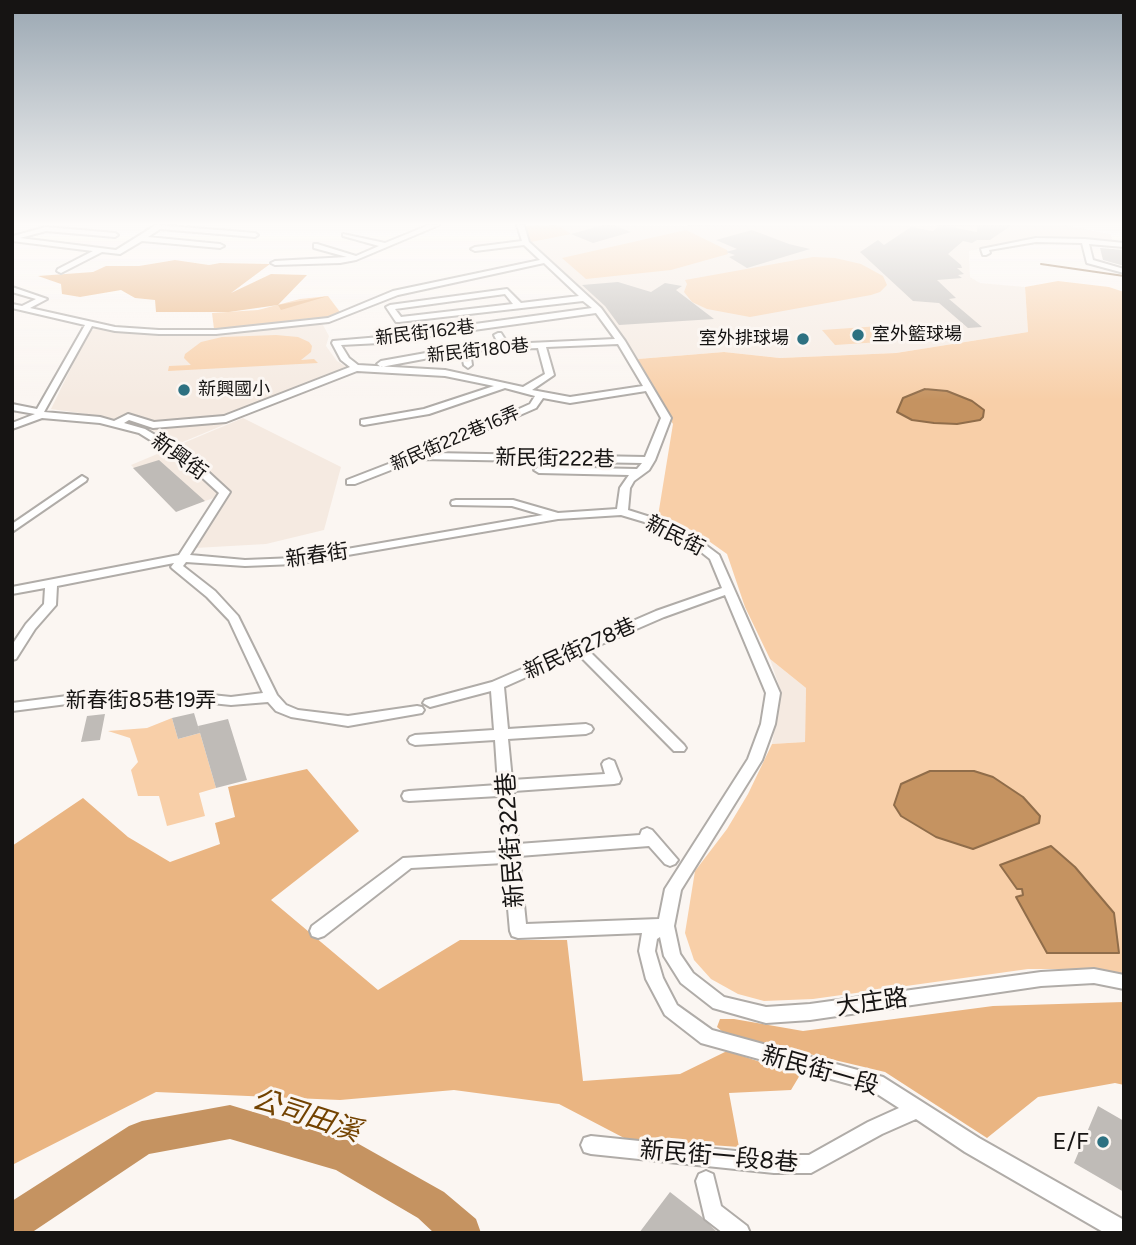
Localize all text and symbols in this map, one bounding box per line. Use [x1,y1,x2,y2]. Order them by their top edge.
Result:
street label: 新民街162巷 [374,316,476,350]
place label: 室外籃球場 [872,324,962,346]
marker: 室外籃球場 [850,327,866,343]
place label: 室外排球場 [699,328,789,350]
marker: 室外排球場 [795,331,811,347]
street label: 新民街180巷 [426,335,530,367]
place label: 新興國小 [198,379,270,401]
marker: 新興國小 [176,382,192,398]
street label: 新民街222巷16弄 [387,402,523,476]
street label: 新興街 [146,428,212,486]
street label: 新民街222巷 [495,445,615,473]
street label: 新民街 [641,510,709,562]
street label: 新春街 [284,539,350,573]
street label: 新民街278巷 [520,613,640,685]
street label: 新春街85巷19弄 [66,688,216,714]
street label: 新民街322巷 [492,771,530,909]
street label: 大庄路 [834,984,910,1022]
street label: 新民街一段 [758,1041,882,1101]
water label: 公司田溪 [248,1083,364,1149]
place label: E/F [1052,1128,1089,1156]
marker: E/F [1095,1134,1111,1150]
street label: 新民街一段8巷 [639,1136,799,1178]

